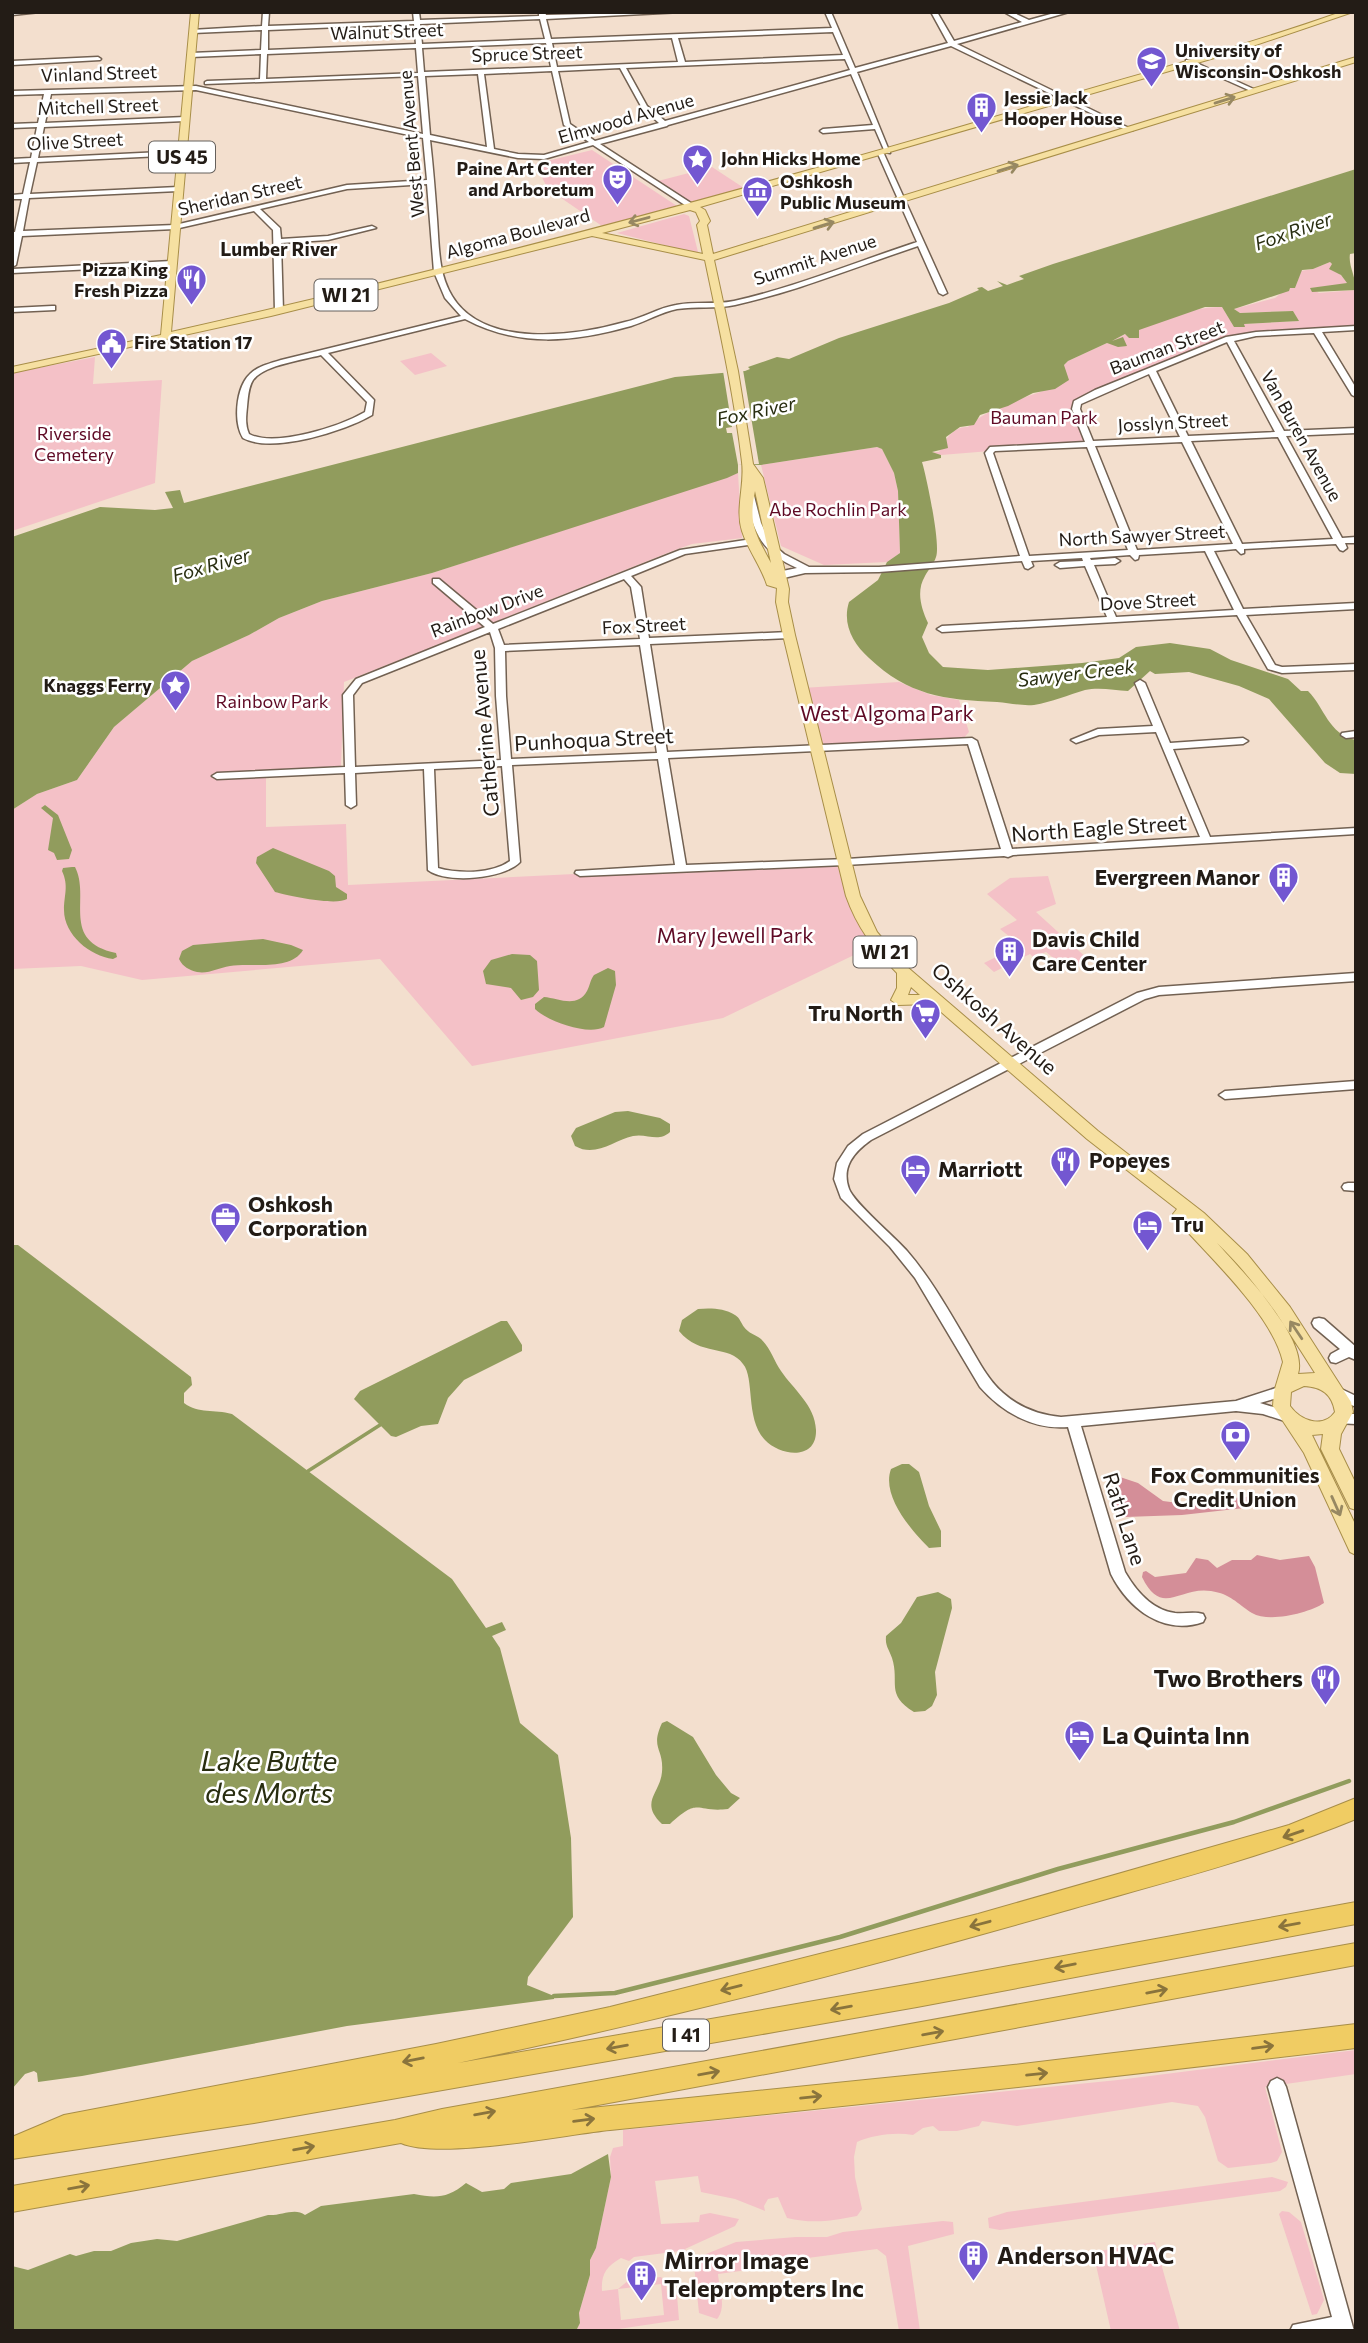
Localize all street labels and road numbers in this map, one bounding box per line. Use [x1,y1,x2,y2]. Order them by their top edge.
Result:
street label: Walnut Street [330,18,444,44]
street label: Spruce Street [471,40,583,66]
street label: Vinland Street [40,60,157,86]
street label: West Bent Avenue [394,69,428,219]
street label: Elmwood Avenue [555,88,696,148]
street label: Mitchell Street [37,93,159,119]
street label: Olive Street [26,127,124,155]
road number: US 45 [149,141,215,172]
street label: Sheridan Street [176,170,304,220]
street label: Algoma Boulevard [443,203,592,263]
street label: Summit Avenue [751,229,879,289]
road number: WI 21 [314,280,378,310]
street label: Bauman Street [1106,315,1227,379]
street label: Van Buren Avenue [1257,366,1347,505]
street label: Josslyn Street [1117,408,1229,436]
street label: North Sawyer Street [1058,520,1226,550]
street label: Rainbow Drive [427,579,546,642]
street label: Dove Street [1099,587,1197,615]
street label: Fox Street [601,612,687,638]
street label: Catherine Avenue [464,648,503,818]
street label: Punhoqua Street [513,722,674,755]
street label: North Eagle Street [1010,809,1188,846]
road number: WI 21 [854,936,917,968]
street label: Oshkosh Avenue [927,957,1063,1079]
street label: Rath Lane [1099,1469,1152,1568]
road number: I 41 [663,2020,709,2050]

